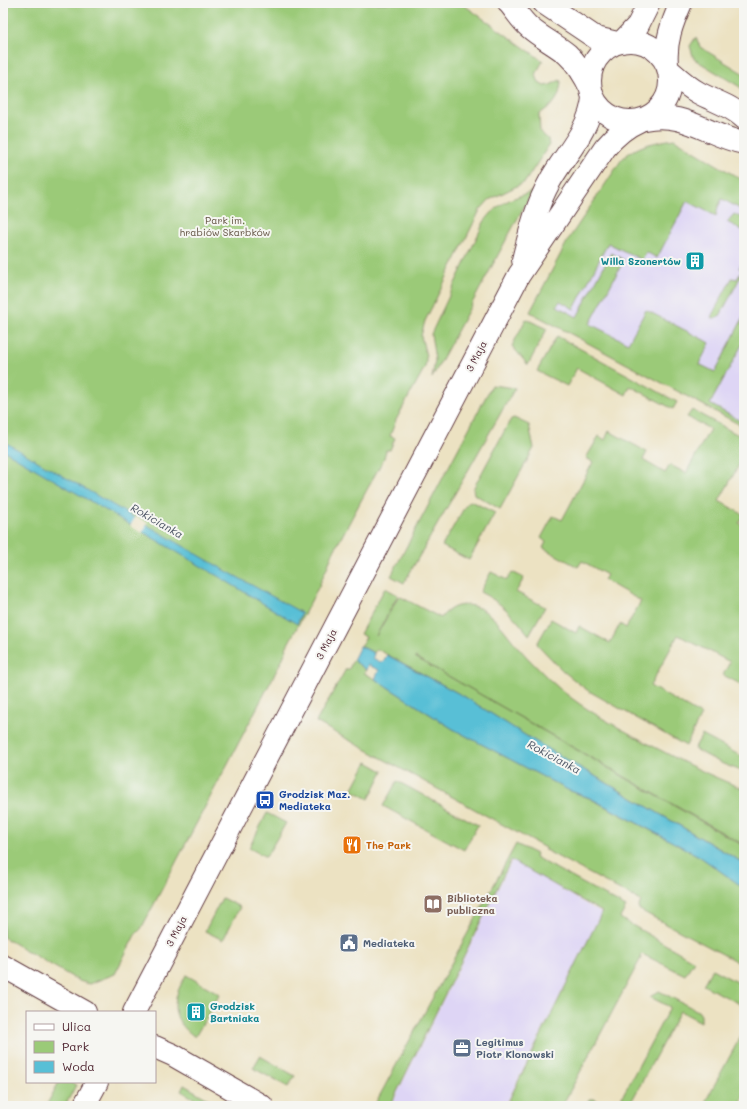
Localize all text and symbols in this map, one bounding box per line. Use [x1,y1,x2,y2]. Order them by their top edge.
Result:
park label: Park im. hrabiów Skarbków [180,213,271,239]
building icon: Willa Szonertów [684,250,706,272]
place label: Willa Szonertów [601,254,681,268]
street label: 3 Maja [462,338,490,374]
water label: Rokicianka [128,500,186,542]
street label: 3 Maja [312,626,340,662]
water label: Rokicianka [525,736,584,777]
place label: Grodzisk Maz. Mediateka [279,787,350,813]
bus stop icon: Grodzisk Maz. Mediateka [254,789,276,811]
restaurant icon: The Park [341,834,363,856]
place label: The Park [366,838,411,852]
place label: Biblioteka publiczna [447,891,498,917]
library icon: Biblioteka publiczna [422,893,444,915]
street label: 3 Maja [162,913,190,949]
public building icon: Mediateka [338,932,360,954]
place label: Mediateka [363,936,415,950]
place label: Grodzisk Bartniaka [210,999,259,1025]
building icon: Grodzisk Bartniaka [185,1001,207,1023]
legend [26,1011,156,1083]
text: Ulica [62,1018,91,1034]
place label: Legitimus Piotr Klonowski [476,1035,554,1061]
office icon: Legitimus Piotr Klonowski [451,1037,473,1059]
text: Park [62,1038,89,1054]
text: Woda [62,1058,95,1074]

